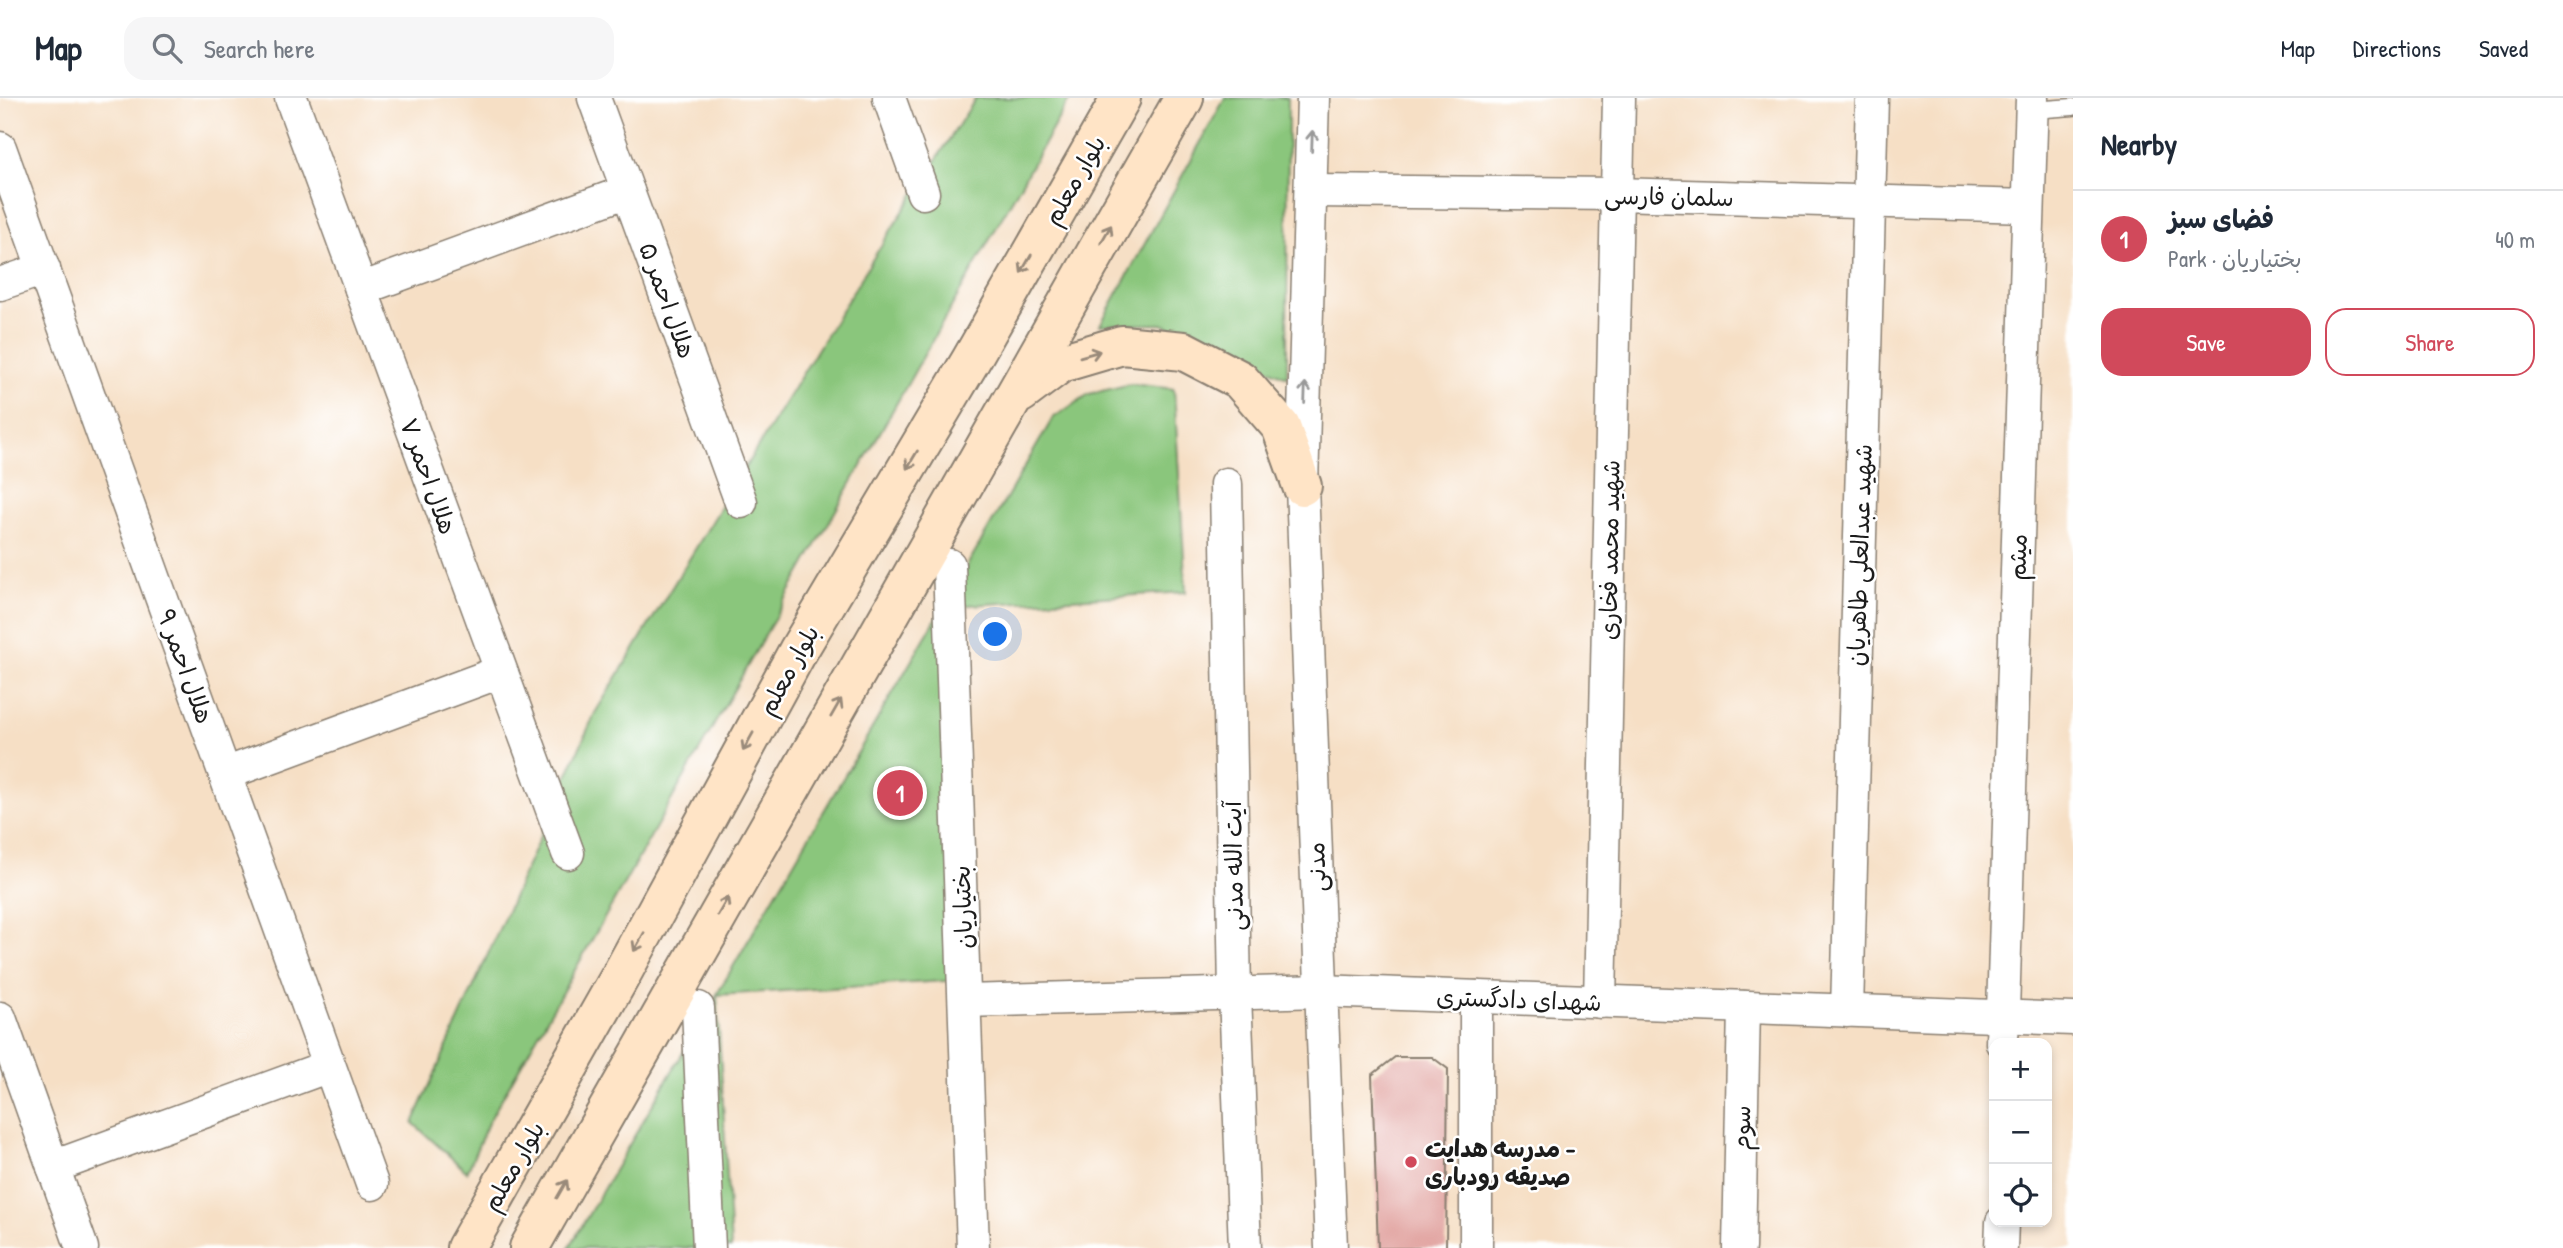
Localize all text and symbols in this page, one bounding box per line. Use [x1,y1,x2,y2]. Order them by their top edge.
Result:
search box [124,17,614,80]
text: Map [35,26,82,70]
icon: search [148,29,186,67]
text: Search here [204,31,315,66]
text: Map [2281,32,2315,64]
text: Directions [2353,32,2441,64]
text: Saved [2479,32,2528,64]
text: Nearby [2101,124,2177,164]
street label: بلوار معلم [1035,129,1115,232]
one-way arrow [1305,130,1319,153]
street label: سلمان فارسی [1604,179,1734,213]
text: فضای سبز [2168,201,2274,236]
one-way arrow [1099,224,1113,244]
text: 1 [2120,224,2128,255]
text: 40 m [2495,224,2535,255]
street label: هلال احمر ۵ [632,238,704,362]
text: Park · بختیاریان [2168,243,2302,274]
one-way arrow [1019,253,1033,273]
button: Save [2101,308,2311,376]
button: Share [2325,308,2535,376]
one-way arrow [1079,347,1101,360]
one-way arrow [1298,382,1312,405]
street label: هلال احمر ۷ [393,414,465,538]
street label: شهید عبدالعلی طاهریان [1839,443,1879,667]
one-way arrow [904,450,918,470]
street label: شهید محمد فخاری [1591,460,1627,640]
street label: میثم [2000,533,2037,581]
street label: هلال احمر ۹ [151,604,221,728]
your location [978,617,1012,651]
street label: بلوار معلم [750,619,829,722]
one-way arrow [830,698,843,719]
one-way arrow [741,731,755,752]
pin: 1 [877,767,923,819]
street label: آیت الله مدنی [1216,800,1250,931]
street label: مدنی [1299,842,1333,892]
street label: بختیاریان [945,865,979,949]
one-way arrow [717,896,731,916]
one-way arrow [632,931,646,951]
street label: شهدای دادگستری [1436,980,1602,1018]
map controls [1989,1038,2052,1227]
button: + [1989,1038,2052,1101]
button: − [1989,1101,2052,1164]
street label: سوم [1725,1105,1760,1151]
street label: بلوار معلم [474,1115,554,1218]
place label: مدرسه هدایت - صدیقه رودباری [1425,1132,1576,1192]
marker: مدرسه هدایت - صدیقه رودباری [1403,1154,1419,1170]
button: locate [1989,1164,2052,1227]
one-way arrow [556,1179,570,1199]

